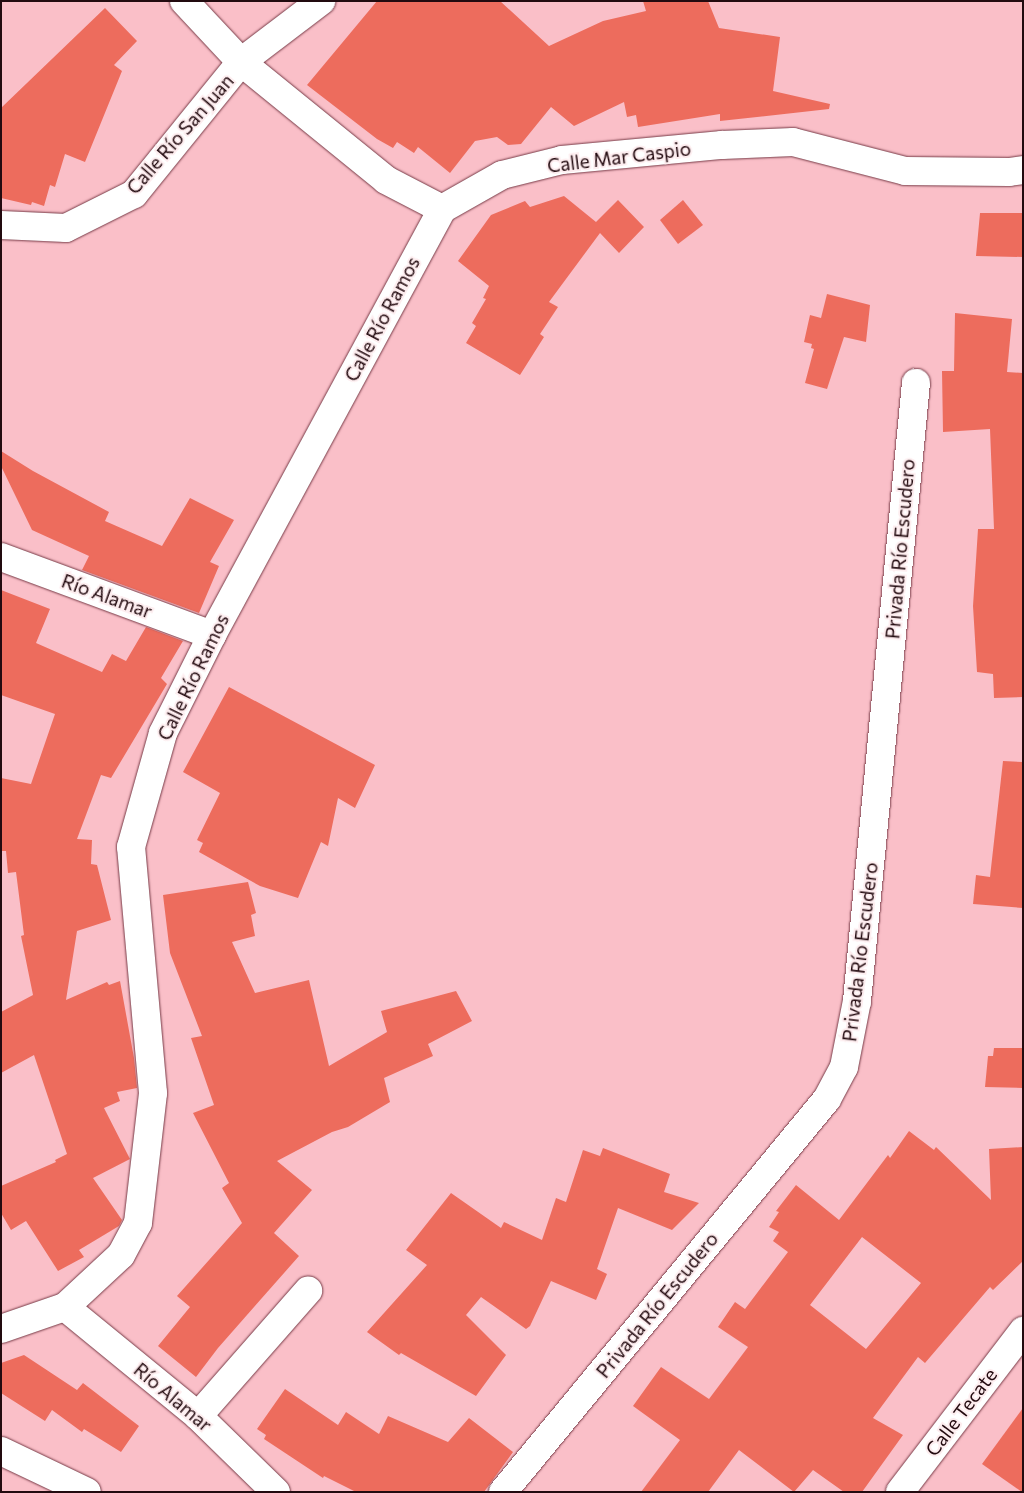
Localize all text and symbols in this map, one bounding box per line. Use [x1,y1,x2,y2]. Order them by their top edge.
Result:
street label: Calle Río San Juan [122,69,238,199]
street label: Calle Mar Caspio [546,137,692,177]
street label: Calle Río Ramos [340,253,424,385]
street label: Privada Río Escudero [881,458,919,640]
street label: Río Alamar [59,569,155,623]
street label: Calle Río Ramos [153,610,233,744]
street label: Privada Río Escudero [838,861,882,1043]
street label: Privada Río Escudero [591,1228,723,1382]
street label: Río Alamar [129,1358,217,1436]
street label: Calle Tecate [921,1364,1001,1460]

